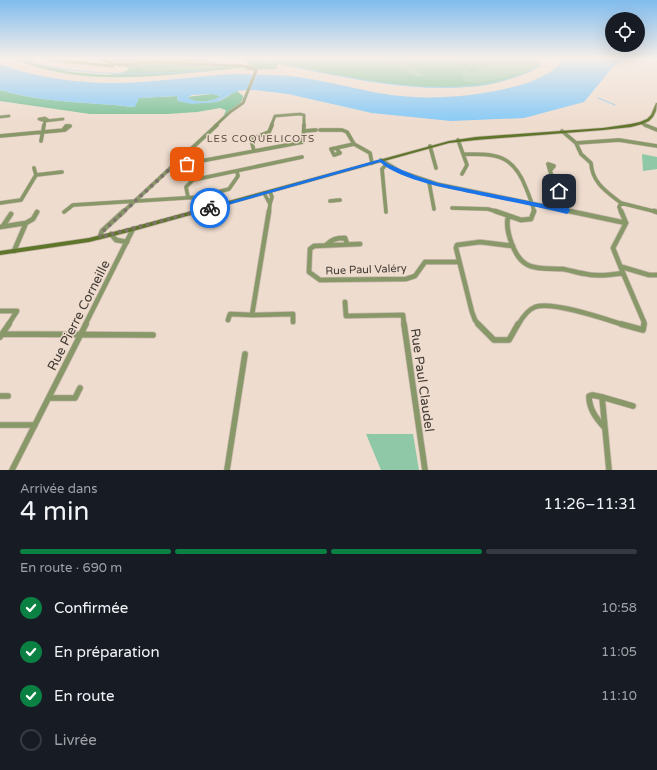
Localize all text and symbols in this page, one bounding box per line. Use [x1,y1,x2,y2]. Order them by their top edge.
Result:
map controls [605,12,645,52]
button: locate [605,12,645,52]
district label: LES COQUELICOTS [207,133,315,145]
pin [170,147,204,181]
icon: bag [176,153,198,175]
pin [542,174,576,208]
icon: home [548,180,570,202]
courier [190,188,230,228]
icon: bike [199,197,221,219]
street label: Rue Pierre Corneille [44,258,114,373]
street label: Rue Paul Valéry [325,262,407,277]
street label: Rue Paul Claudel [407,327,437,433]
text: Arrivée dans [20,481,97,497]
text: 11:26–11:31 [544,495,637,513]
text: 4 min [20,496,89,527]
text: En route · 690 m [20,560,122,576]
icon: check [20,597,42,619]
text: Confirmée [54,599,128,617]
text: 10:58 [601,600,637,616]
icon: check [20,641,42,663]
text: En préparation [54,643,160,661]
text: 11:05 [601,644,637,660]
icon: check [20,685,42,707]
text: En route [54,687,114,705]
text: 11:10 [601,688,637,704]
text: Livrée [54,731,97,749]

